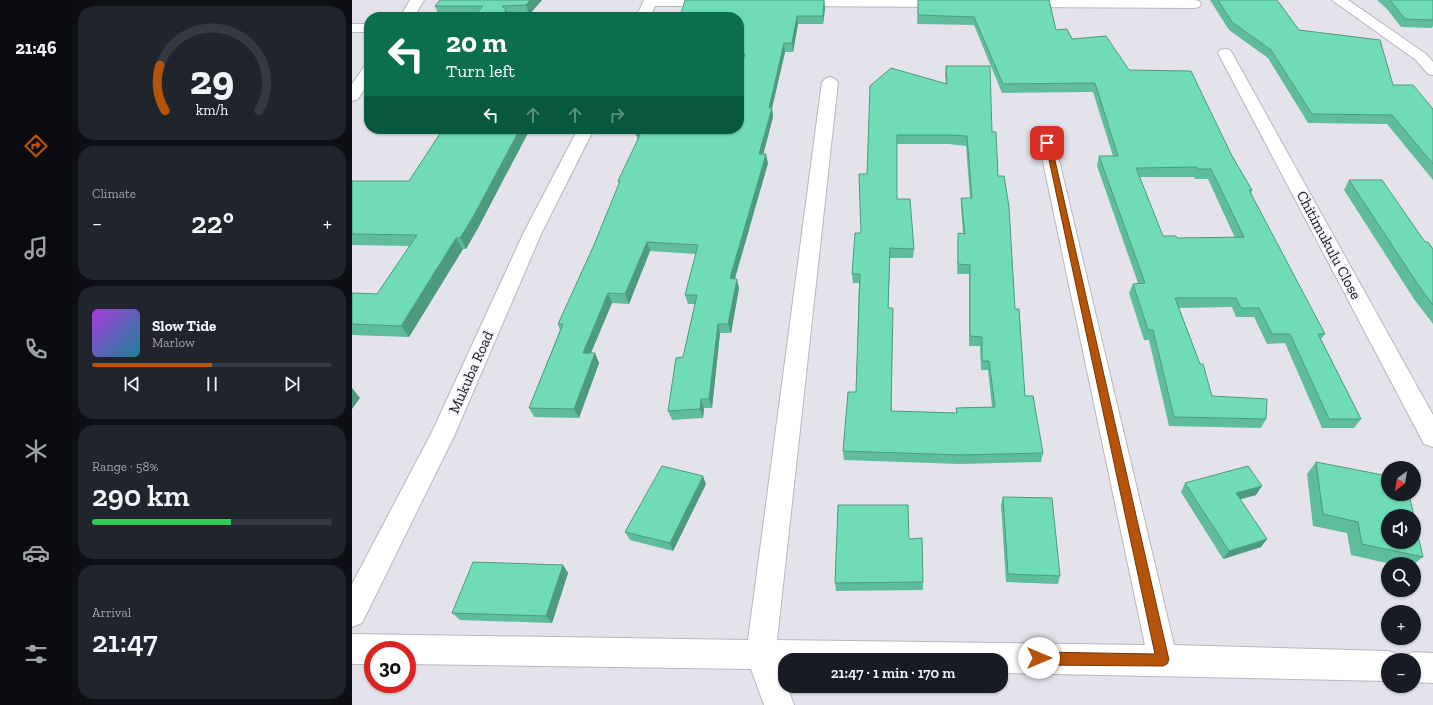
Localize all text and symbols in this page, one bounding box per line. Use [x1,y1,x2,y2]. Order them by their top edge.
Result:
text: 20 m [446,26,507,59]
icon: left [380,28,432,80]
text: 21:46 [15,37,57,59]
text: 29 [190,55,234,105]
text: Turn left [446,60,515,82]
text: km/h [196,101,228,118]
icon: left [480,104,502,126]
icon: ahead [522,104,544,126]
icon: ahead [564,104,586,126]
icon: right [606,104,628,126]
pin [1030,126,1064,160]
icon: directions [22,132,50,160]
icon: arrive [1036,132,1058,154]
text: Climate [92,186,136,201]
street label: Chitimukulu Close [1293,188,1365,302]
text: 22° [191,205,234,241]
text: − [92,210,102,237]
text: + [323,210,332,237]
icon: music [22,234,50,262]
text: Slow Tide [152,317,216,335]
street label: Mukuba Road [445,327,498,416]
icon: phone [22,335,50,363]
text: Marlow [152,335,195,350]
icon: previous [121,373,143,395]
icon: pause [201,373,223,395]
icon: next [281,373,303,395]
icon: climate [22,437,50,465]
text: Range · 58% [92,459,158,474]
north arrow [1381,461,1421,501]
map controls [1381,461,1421,693]
text: 290 km [92,478,190,514]
button: sound [1381,509,1421,549]
icon: car [22,539,50,567]
button: search [1381,557,1421,597]
text: Arrival [92,605,131,620]
button: + [1381,605,1421,645]
text: 21:47 [92,624,158,660]
position arrow [1018,637,1060,679]
icon: filters [22,640,50,668]
speed limit sign: 30 [364,641,416,693]
button: − [1381,653,1421,693]
text: 21:47 · 1 min · 170 m [831,664,955,682]

